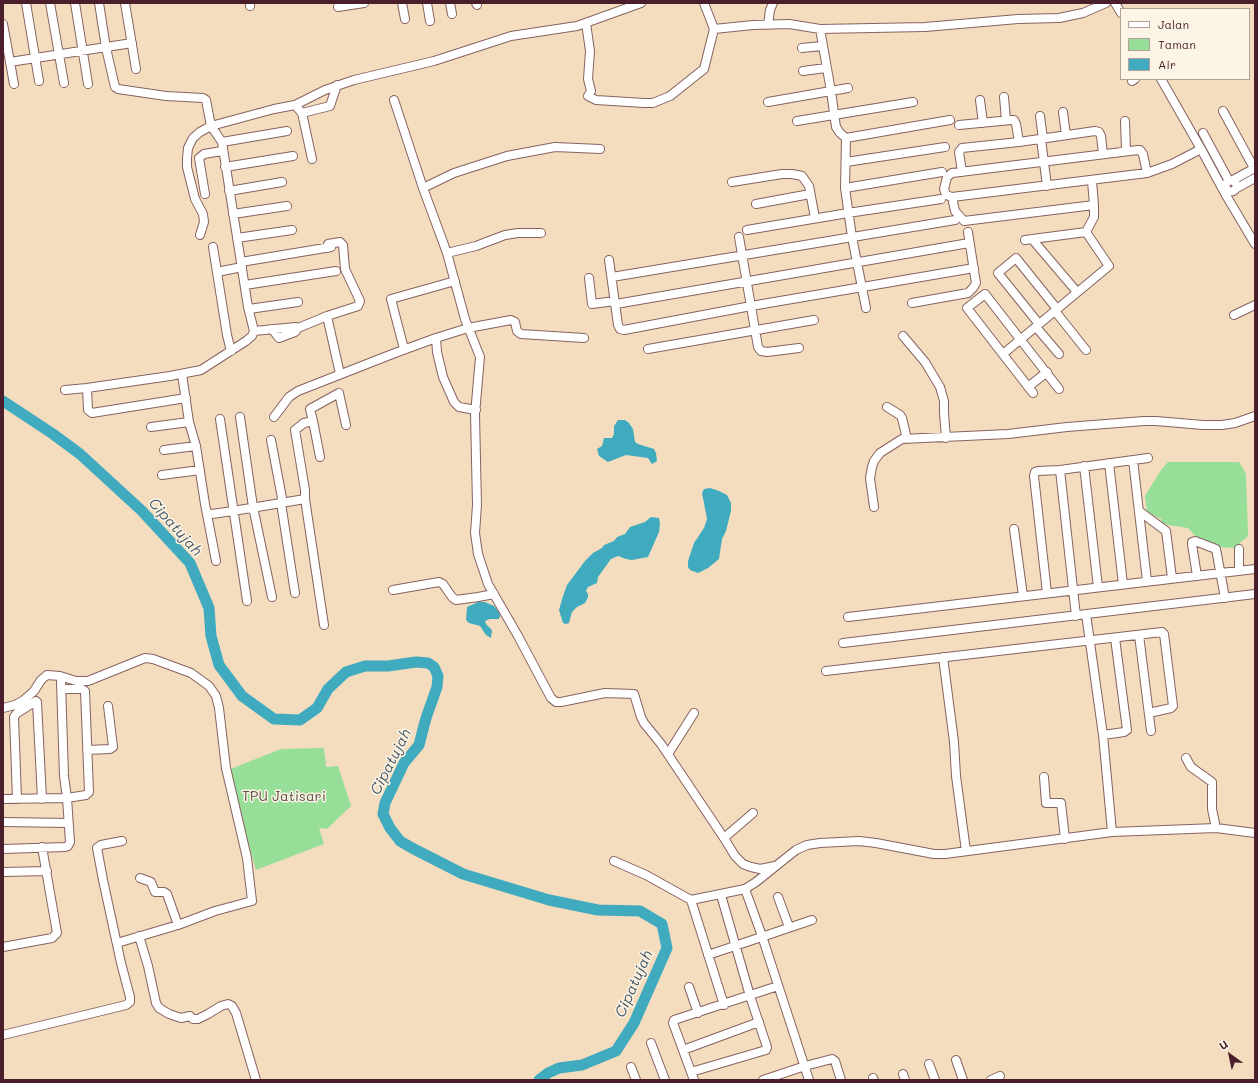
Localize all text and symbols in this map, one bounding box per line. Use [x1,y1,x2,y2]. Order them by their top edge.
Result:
legend [1120,8,1250,80]
text: Jalan [1158,16,1189,32]
text: Taman [1158,36,1196,52]
text: Air [1158,56,1176,72]
water label: Cipatujah [144,494,206,560]
water label: Cipatujah [367,726,415,798]
park label: TPU Jatisari [242,789,326,805]
water label: Cipatujah [611,948,657,1020]
north arrow [1210,1035,1250,1075]
text: U [1216,1036,1231,1053]

